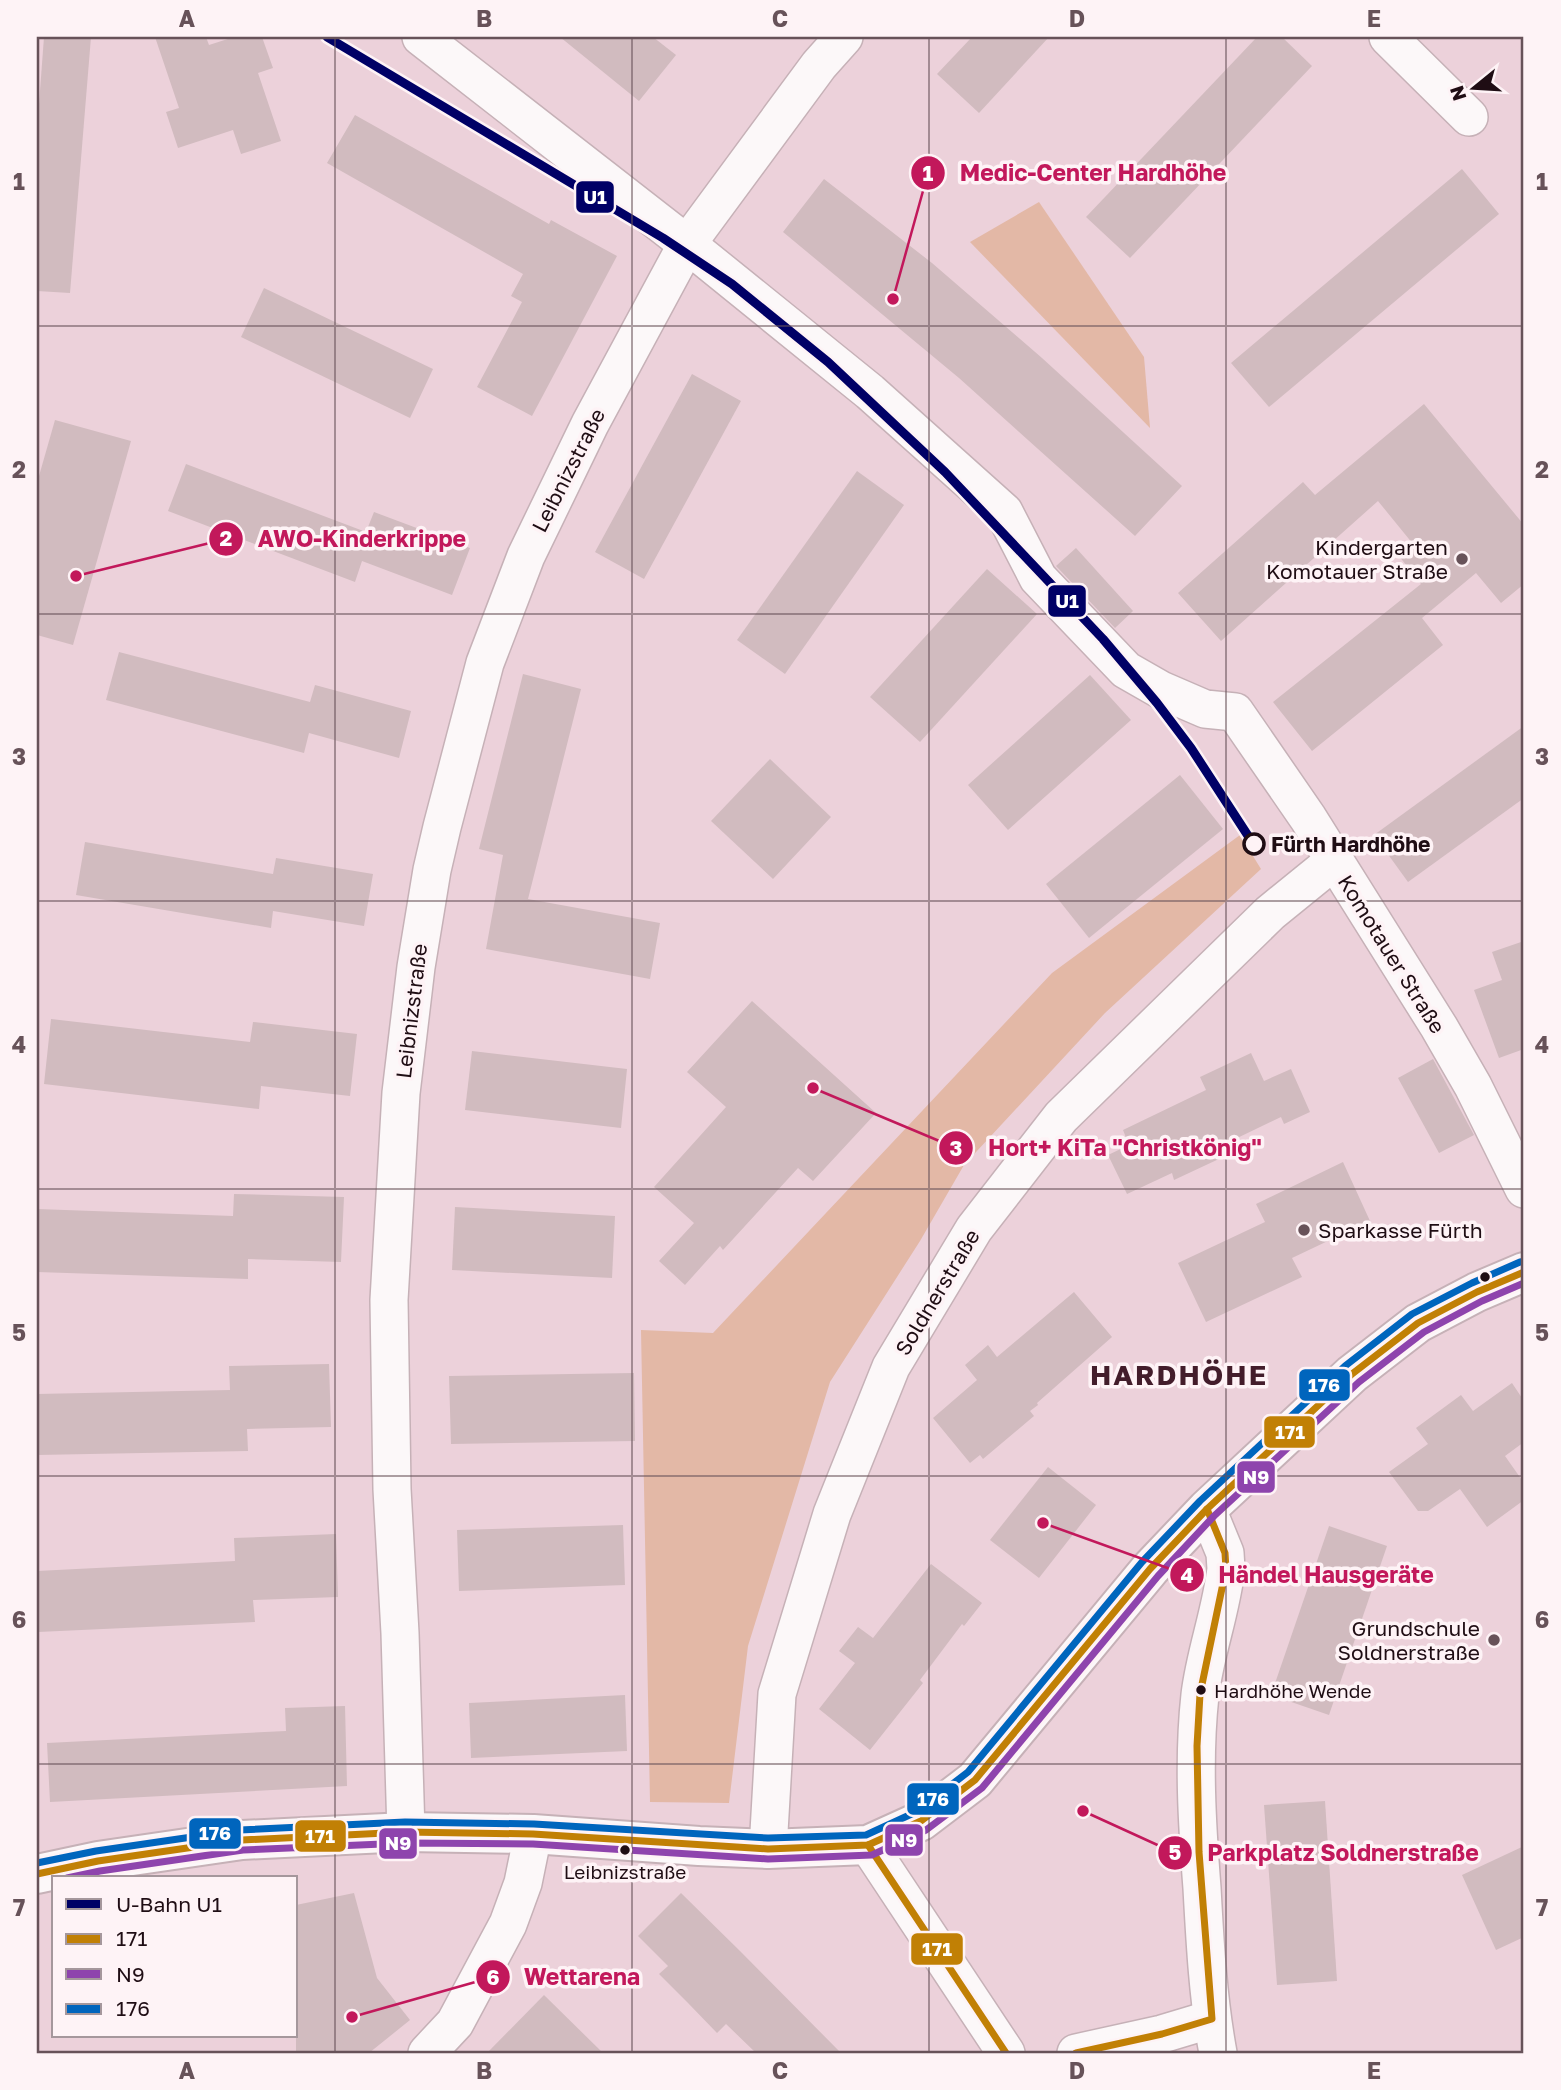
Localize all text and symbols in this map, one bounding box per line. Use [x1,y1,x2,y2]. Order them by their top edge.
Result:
text: A [179,4,196,32]
text: B [476,4,492,32]
text: C [772,4,788,32]
text: D [1069,4,1085,32]
text: E [1367,4,1381,32]
north arrow [1438,52,1508,122]
text: N [1444,83,1471,104]
callout: Medic-Center Hardhöhe [911,151,1240,195]
text: Medic-Center Hardhöhe [960,158,1226,186]
text: 1 [923,160,934,186]
text: 1 [13,167,25,195]
text: 1 [1536,167,1548,195]
line badge: U1 [575,180,615,214]
text: U1 [583,185,607,208]
street label: Leibnizstraße [526,404,610,536]
text: 2 [12,455,26,483]
text: 2 [1535,455,1549,483]
callout: AWO-Kinderkrippe [209,517,480,561]
text: AWO-Kinderkrippe [258,524,466,552]
text: 2 [220,525,233,551]
place label: Kindergarten Komotauer Straße [1266,534,1448,584]
marker: Kindergarten Komotauer Straße [1454,551,1470,567]
line badge: U1 [1047,584,1087,618]
text: U1 [1055,589,1079,612]
text: 3 [12,742,26,770]
text: 3 [1535,742,1549,770]
place label: Fürth Hardhöhe [1271,831,1430,857]
marker: Fürth Hardhöhe [1243,833,1265,855]
street label: Komotauer Straße [1333,870,1451,1038]
street label: Leibnizstraße [390,942,432,1080]
text: 4 [12,1030,26,1058]
text: 4 [1535,1030,1549,1058]
callout: Hort+ KiTa "Christkönig" [939,1126,1276,1170]
text: Hort+ KiTa "Christkönig" [988,1133,1262,1161]
text: 3 [950,1135,962,1161]
place label: Sparkasse Fürth [1318,1217,1483,1243]
marker: Sparkasse Fürth [1296,1222,1312,1238]
street label: Soldnerstraße [889,1224,985,1360]
unlabelled marker [1478,1270,1492,1284]
text: 5 [12,1318,26,1346]
text: 5 [1535,1318,1549,1346]
district label: HARDHÖHE [1090,1358,1268,1391]
line badge: 176 [1298,1368,1351,1402]
text: 176 [1308,1373,1340,1396]
line badge: 171 [1263,1415,1316,1449]
text: 171 [1275,1420,1305,1443]
line badge: N9 [1236,1460,1276,1494]
text: N9 [1243,1465,1269,1488]
callout: Händel Hausgeräte [1170,1553,1448,1597]
text: Händel Hausgeräte [1218,1560,1434,1588]
text: 4 [1180,1562,1194,1588]
text: 6 [12,1605,26,1633]
text: 6 [1535,1605,1549,1633]
place label: Grundschule Soldnerstraße [1338,1615,1480,1665]
marker: Grundschule Soldnerstraße [1486,1632,1502,1648]
place label: Hardhöhe Wende [1214,1679,1372,1702]
marker: Hardhöhe Wende [1194,1683,1208,1697]
line badge: 176 [906,1782,960,1816]
text: 176 [917,1787,949,1810]
line badge: 176 [188,1817,242,1850]
line badge: 171 [294,1819,347,1853]
text: 176 [199,1821,231,1844]
line badge: N9 [884,1823,924,1857]
text: 171 [305,1824,335,1847]
line badge: N9 [378,1827,418,1860]
text: N9 [891,1828,917,1851]
text: N9 [385,1831,411,1854]
callout: Parkplatz Soldnerstraße [1158,1831,1493,1875]
text: Parkplatz Soldnerstraße [1207,1838,1479,1866]
text: 5 [1169,1839,1182,1865]
marker: Leibnizstraße [618,1843,632,1857]
place label: Leibnizstraße [564,1860,686,1883]
legend [52,1876,298,2038]
text: U-Bahn U1 [116,1891,222,1917]
text: 7 [13,1893,25,1921]
text: 7 [1536,1893,1548,1921]
text: 171 [116,1925,148,1951]
line badge: 171 [910,1932,964,1966]
text: 171 [922,1937,952,1960]
callout: Wettarena [475,1955,655,1999]
text: N9 [116,1961,145,1987]
text: Wettarena [524,1962,640,1990]
text: 6 [486,1964,500,1990]
text: 176 [116,1995,150,2021]
text: A [179,2056,196,2084]
text: B [476,2056,492,2084]
text: C [772,2056,788,2084]
text: D [1069,2056,1085,2084]
text: E [1367,2056,1381,2084]

